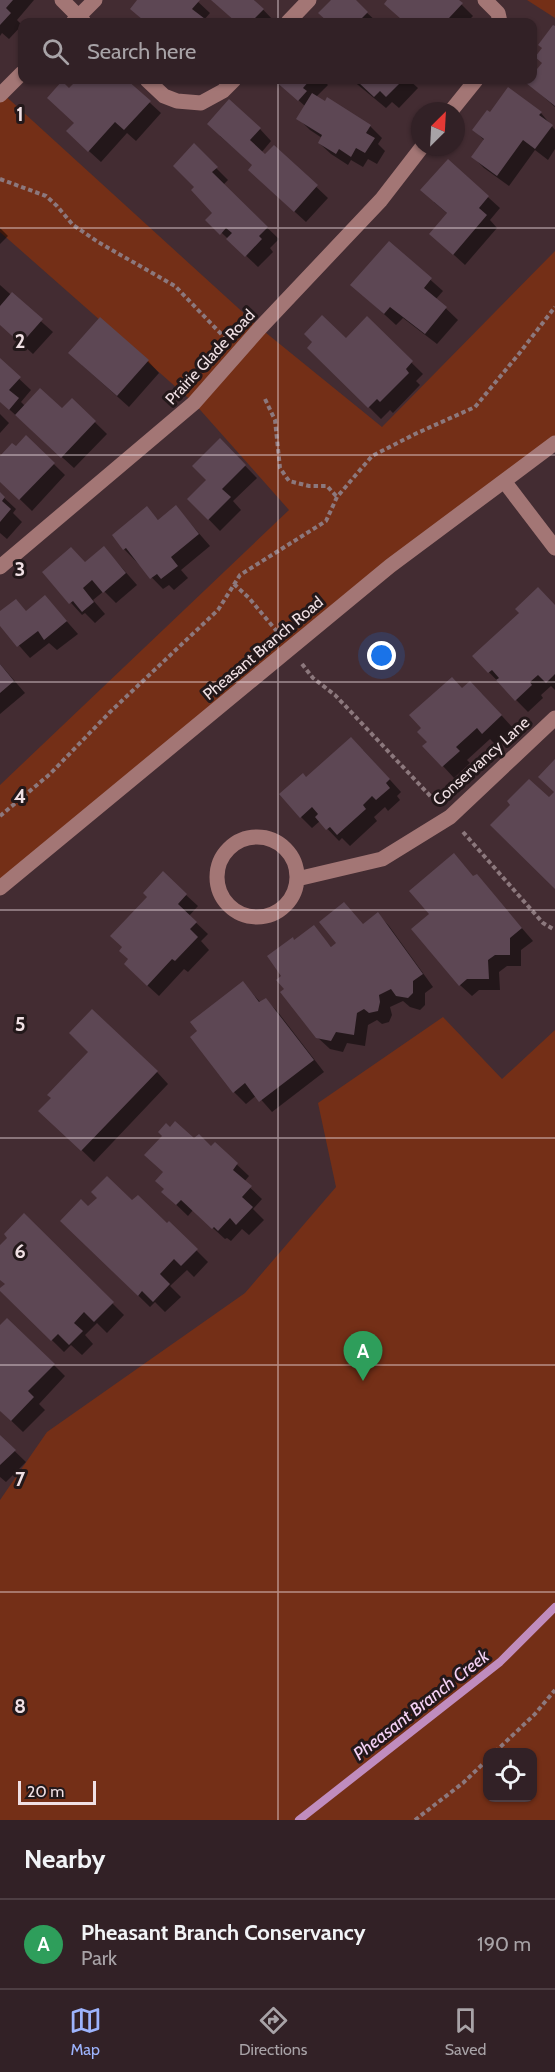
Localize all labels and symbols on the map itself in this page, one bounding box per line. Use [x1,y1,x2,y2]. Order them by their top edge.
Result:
text: 1 [16,102,24,126]
north arrow [411,102,465,156]
street label: Prairie Glade Road [161,306,259,408]
text: 2 [15,329,25,353]
text: 3 [15,557,25,581]
street label: Pheasant Branch Road [199,592,327,704]
your location [367,641,396,670]
street label: Conservancy Lane [429,713,533,809]
text: 4 [14,784,26,808]
text: 5 [15,1012,25,1036]
text: 6 [14,1239,26,1263]
pin: A [344,1332,382,1381]
text: 7 [15,1467,26,1491]
water label: Pheasant Branch Creek [349,1644,494,1765]
text: 8 [14,1694,26,1718]
scale bar [18,1778,96,1806]

